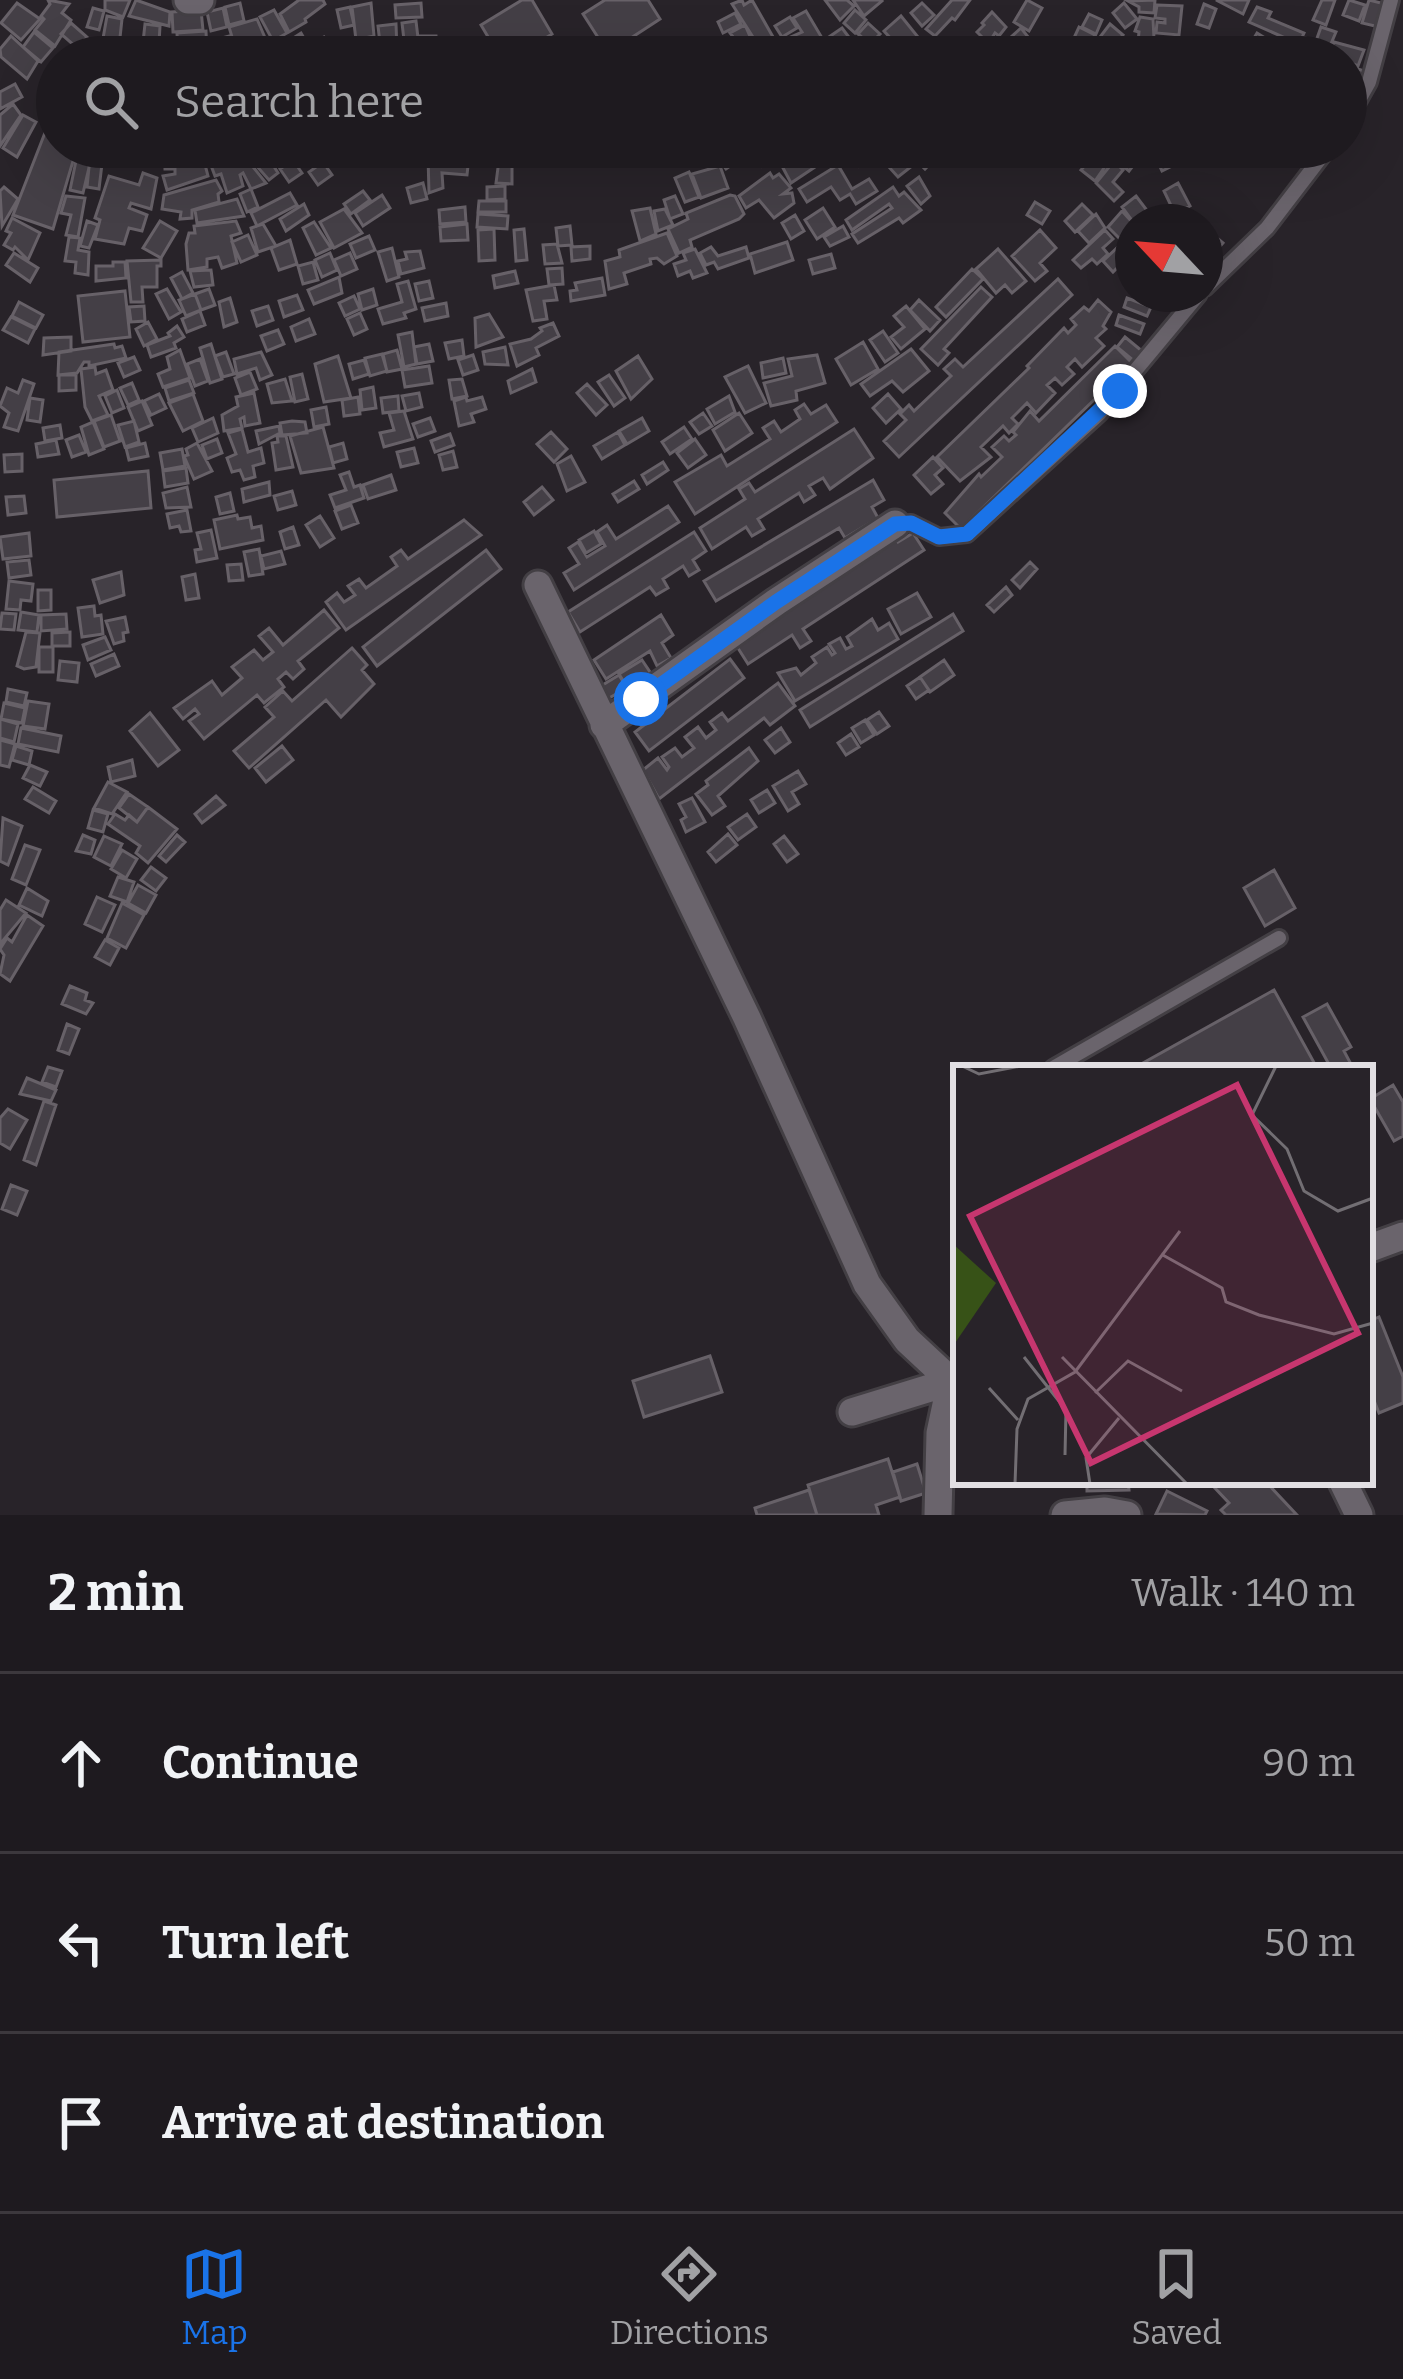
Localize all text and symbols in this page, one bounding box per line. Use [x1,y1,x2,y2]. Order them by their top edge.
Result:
search box [36,36,1367,168]
icon: search [78,69,144,135]
text: Search here [174,75,424,129]
north arrow [1115,204,1223,312]
route end [1093,364,1147,418]
route start [614,672,668,726]
inset map [953,1065,1373,1485]
text: 2 min [48,1562,184,1624]
text: Walk · 140 m [1131,1570,1355,1616]
icon: ahead [48,1730,114,1796]
text: Continue [162,1736,359,1790]
text: 90 m [1262,1740,1355,1786]
icon: left [48,1910,114,1976]
text: Turn left [162,1916,349,1970]
text: 50 m [1264,1920,1355,1966]
icon: arrive [48,2090,114,2156]
text: Arrive at destination [162,2096,604,2150]
tab: Map [181,2241,248,2353]
tab: Directions [610,2241,769,2353]
tab: Saved [1131,2241,1222,2353]

